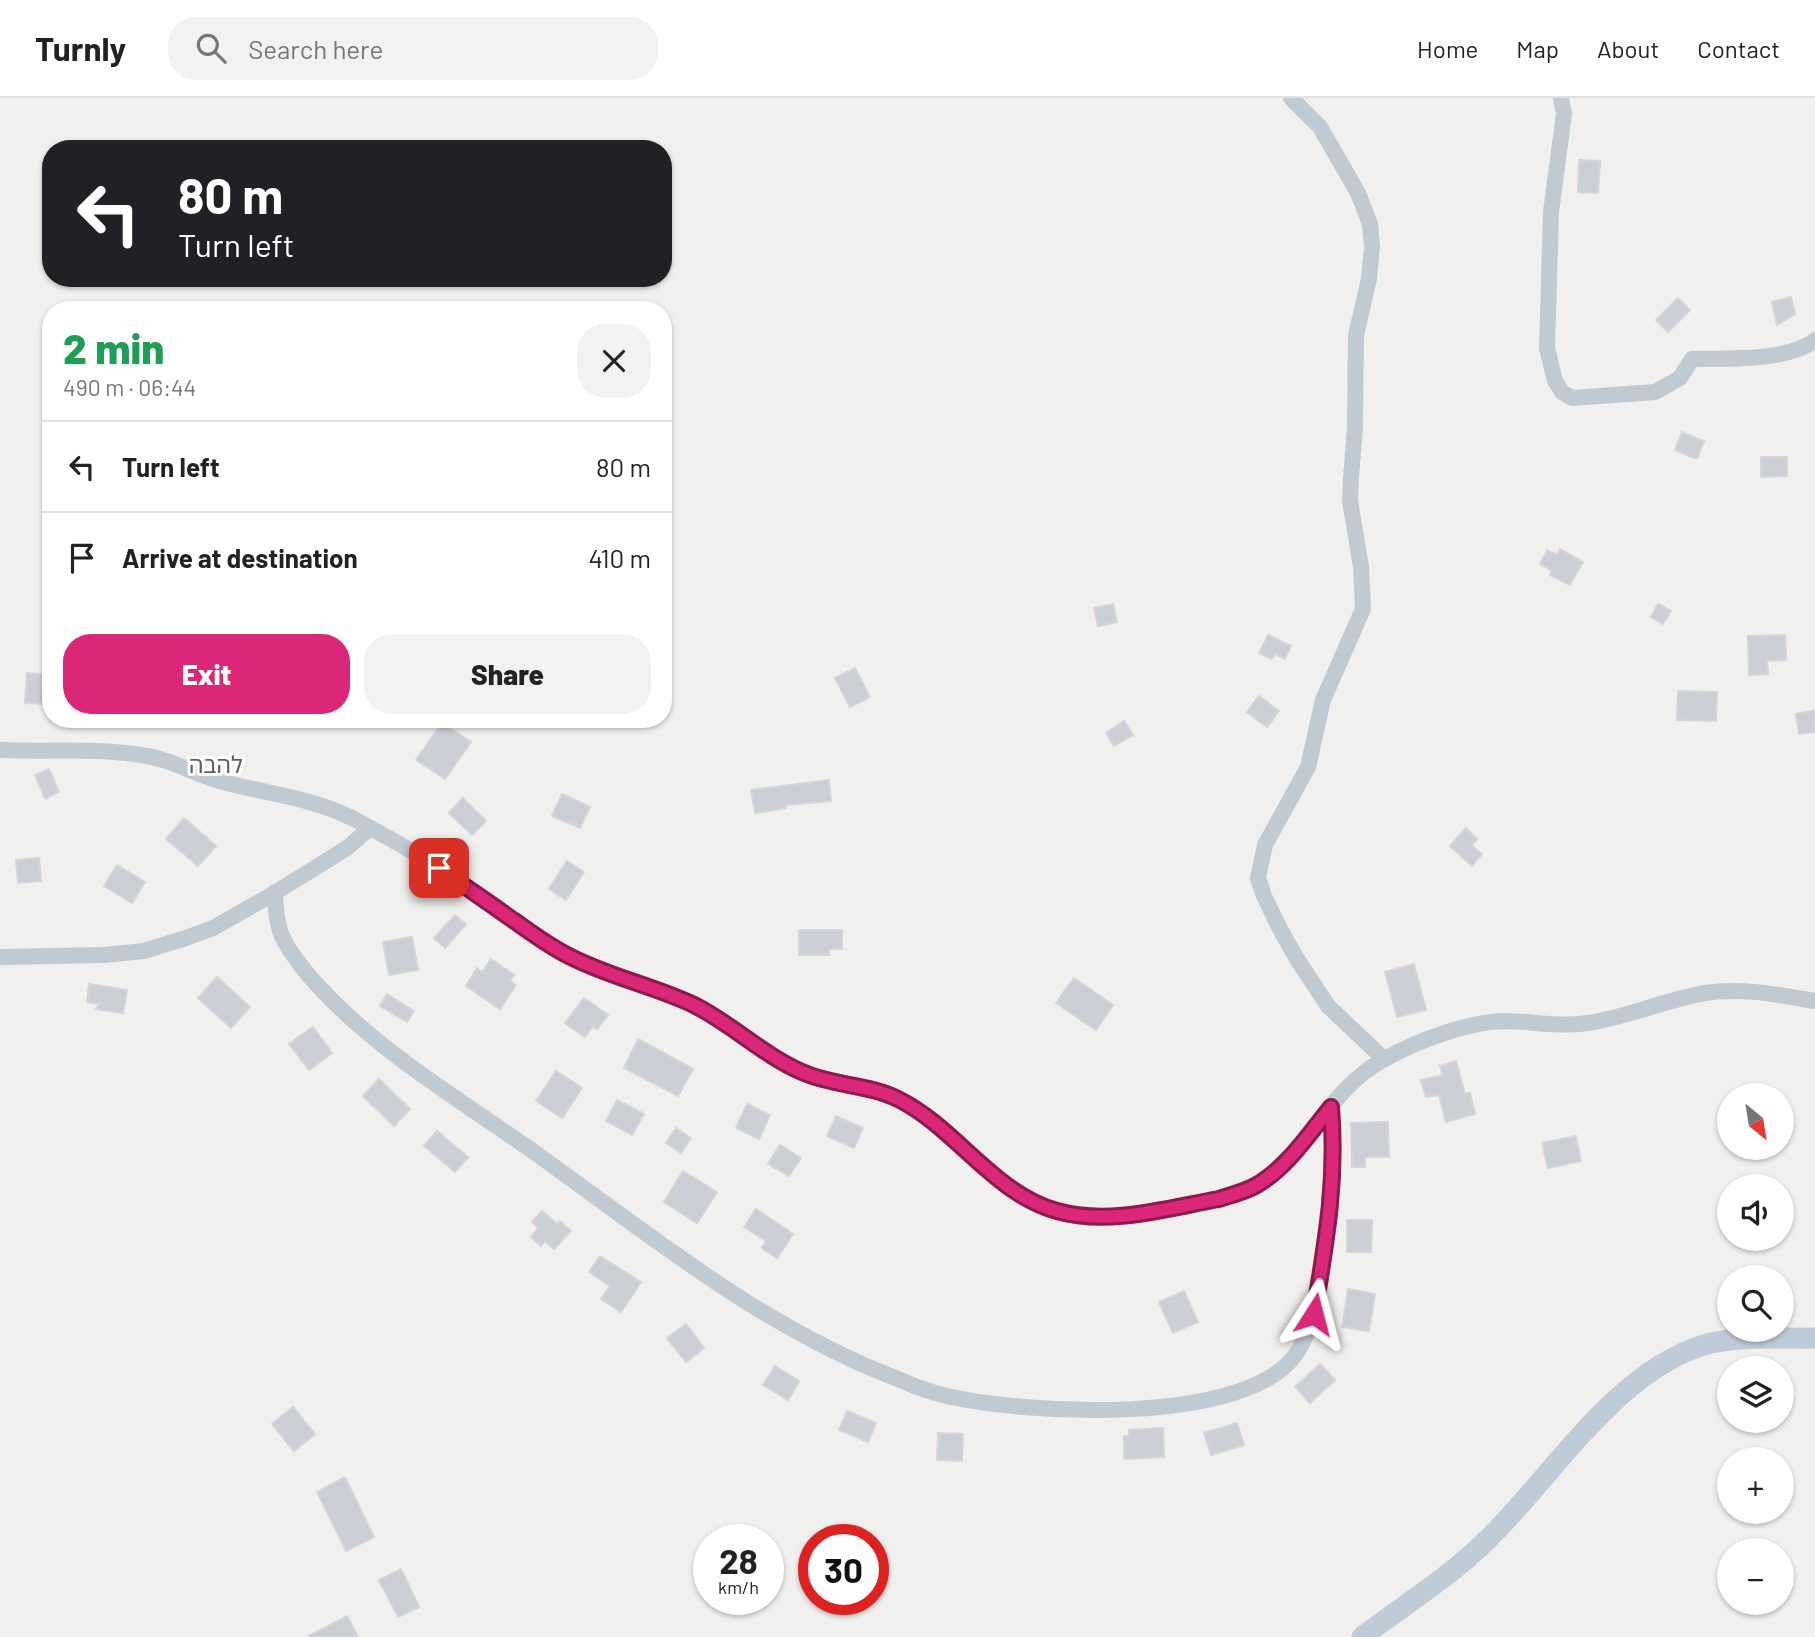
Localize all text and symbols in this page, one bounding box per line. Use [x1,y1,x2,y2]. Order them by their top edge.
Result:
search box [168,17,658,80]
text: Turnly [35,28,126,68]
icon: search [192,29,230,67]
text: Search here [248,33,383,64]
text: Home [1417,34,1478,63]
text: Map [1516,34,1559,63]
text: About [1597,34,1659,63]
text: Contact [1697,34,1780,63]
text: 80 m [178,165,283,224]
icon: left [63,168,154,259]
text: Turn left [178,225,295,263]
text: 2 min [63,322,164,372]
button: close [577,324,651,398]
text: 490 m · 06:44 [63,373,196,401]
icon: left [63,448,101,486]
text: Turn left [122,451,220,482]
text: 80 m [596,451,651,482]
icon: arrive [63,539,101,577]
text: Arrive at destination [122,542,358,573]
text: 410 m [589,542,651,573]
button: Exit [63,634,350,714]
button: Share [364,634,651,714]
district label: להבה [189,750,243,778]
pin [409,838,469,898]
icon: arrive [420,849,458,887]
north arrow [1717,1083,1794,1160]
map controls [1717,1083,1794,1615]
button: sound [1717,1174,1794,1251]
button: search [1717,1265,1794,1342]
position arrow [1277,1277,1351,1351]
button: layers [1717,1356,1794,1433]
button: + [1717,1447,1794,1524]
speed limit sign: 30 [798,1524,889,1615]
button: − [1717,1538,1794,1615]
text: 28 [719,1539,758,1581]
text: km/h [718,1576,759,1598]

